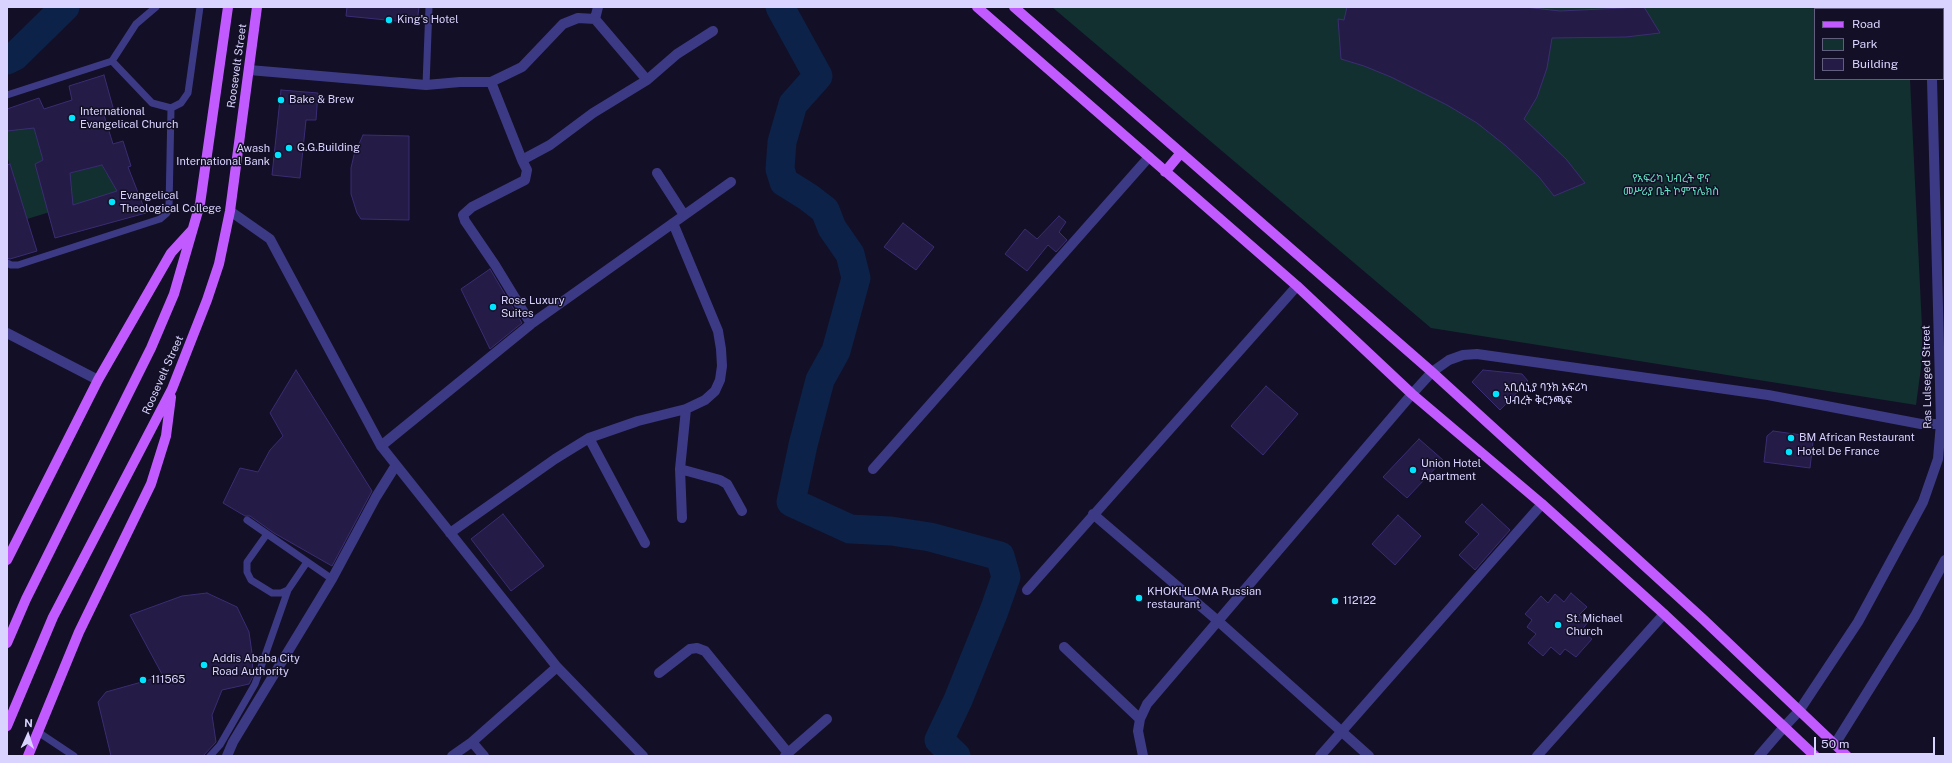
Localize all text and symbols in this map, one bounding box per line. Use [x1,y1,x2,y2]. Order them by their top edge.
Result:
legend [1814,8,1944,80]
place label: King's Hotel [397,13,459,27]
marker: King's Hotel [384,15,394,25]
text: Road [1852,17,1880,31]
street label: Roosevelt Street [225,23,249,109]
text: Park [1852,37,1878,51]
text: Building [1852,57,1898,71]
place label: Bake & Brew [289,93,354,107]
marker: Bake & Brew [276,95,286,105]
place label: International Evangelical Church [80,105,178,131]
marker: International Evangelical Church [67,113,77,123]
place label: G.G.Building [297,141,360,155]
place label: Awash International Bank [176,142,270,168]
marker: G.G.Building [284,143,294,153]
marker: Awash International Bank [273,150,283,160]
park label: የአፍሪካ ህብረት ዋና መሥሪያ ቤት ኮምፕሌክስ [1623,172,1719,198]
place label: Evangelical Theological College [120,189,221,215]
marker: Evangelical Theological College [107,197,117,207]
place label: Rose Luxury Suites [501,294,565,320]
marker: Rose Luxury Suites [488,302,498,312]
street label: Ras Lulseged Street [1919,325,1935,429]
street label: Roosevelt Street [140,333,186,417]
place label: አቢሲኒያ ባንክ አፍሪካ ህብረት ቅርንጫፍ [1504,381,1588,407]
marker: አቢሲኒያ ባንክ አፍሪካ ህብረት ቅርንጫፍ [1491,389,1501,399]
place label: BM African Restaurant [1799,431,1915,445]
marker: BM African Restaurant [1786,433,1796,443]
place label: Hotel De France [1797,445,1879,459]
marker: Hotel De France [1784,447,1794,457]
place label: Union Hotel Apartment [1421,457,1481,483]
marker: Union Hotel Apartment [1408,465,1418,475]
place label: KHOKHLOMA Russian restaurant [1147,585,1261,611]
marker: KHOKHLOMA Russian restaurant [1134,593,1144,603]
place label: 112122 [1343,594,1376,608]
marker: 112122 [1330,596,1340,606]
place label: St. Michael Church [1566,612,1623,638]
marker: St. Michael Church [1553,620,1563,630]
place label: Addis Ababa City Road Authority [212,652,300,678]
marker: Addis Ababa City Road Authority [199,660,209,670]
place label: 111565 [151,673,185,687]
marker: 111565 [138,675,148,685]
north arrow [8,715,48,755]
text: N [24,717,33,729]
scale bar [1816,729,1937,755]
text: 50 m [1821,737,1849,751]

